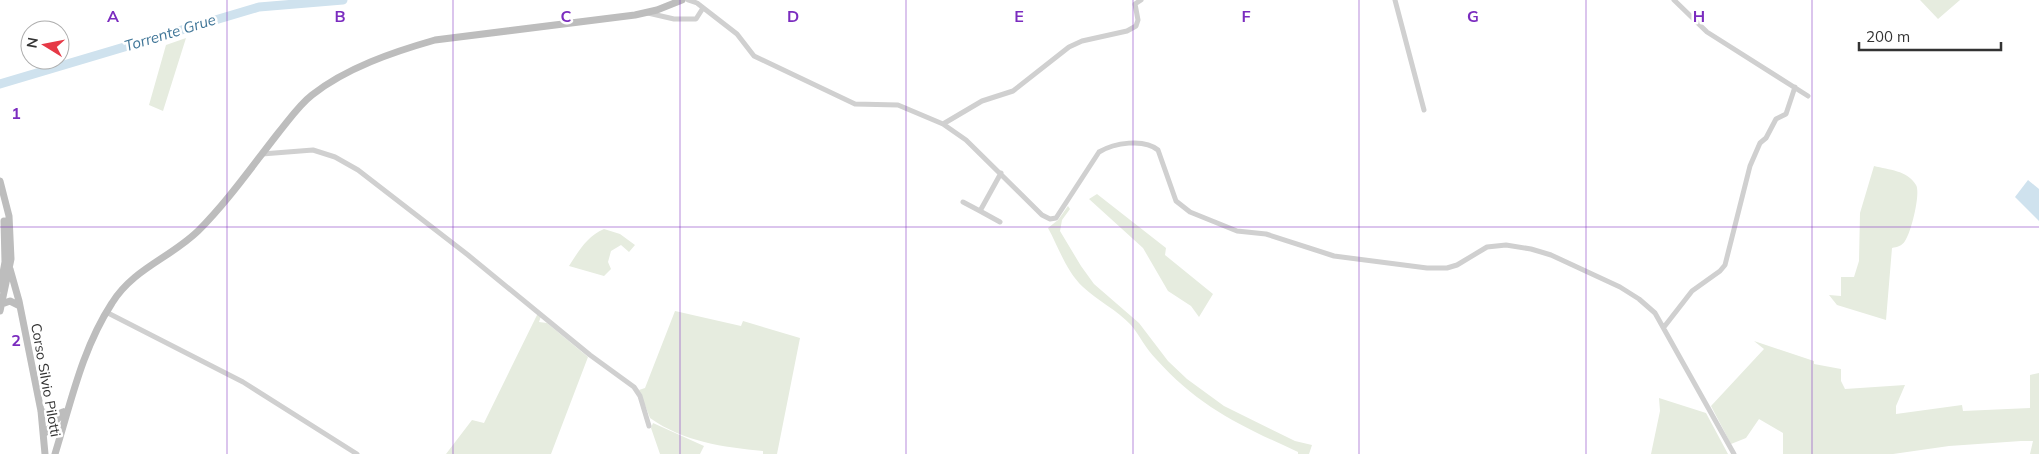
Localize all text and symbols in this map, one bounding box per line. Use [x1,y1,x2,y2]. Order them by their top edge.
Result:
text: A [107,6,119,26]
text: B [334,6,346,26]
text: C [561,6,572,26]
text: D [787,6,799,26]
text: E [1014,6,1024,26]
text: F [1241,6,1251,26]
text: G [1467,6,1479,26]
text: H [1693,6,1705,26]
water label: Torrente Grue [122,10,218,55]
north arrow [20,20,70,70]
scale bar [1859,20,2002,52]
text: 200 m [1866,27,1910,46]
text: N [22,36,42,50]
text: 1 [11,103,21,123]
street label: Corso Silvio Pilotti [27,322,65,438]
text: 2 [11,330,21,350]

